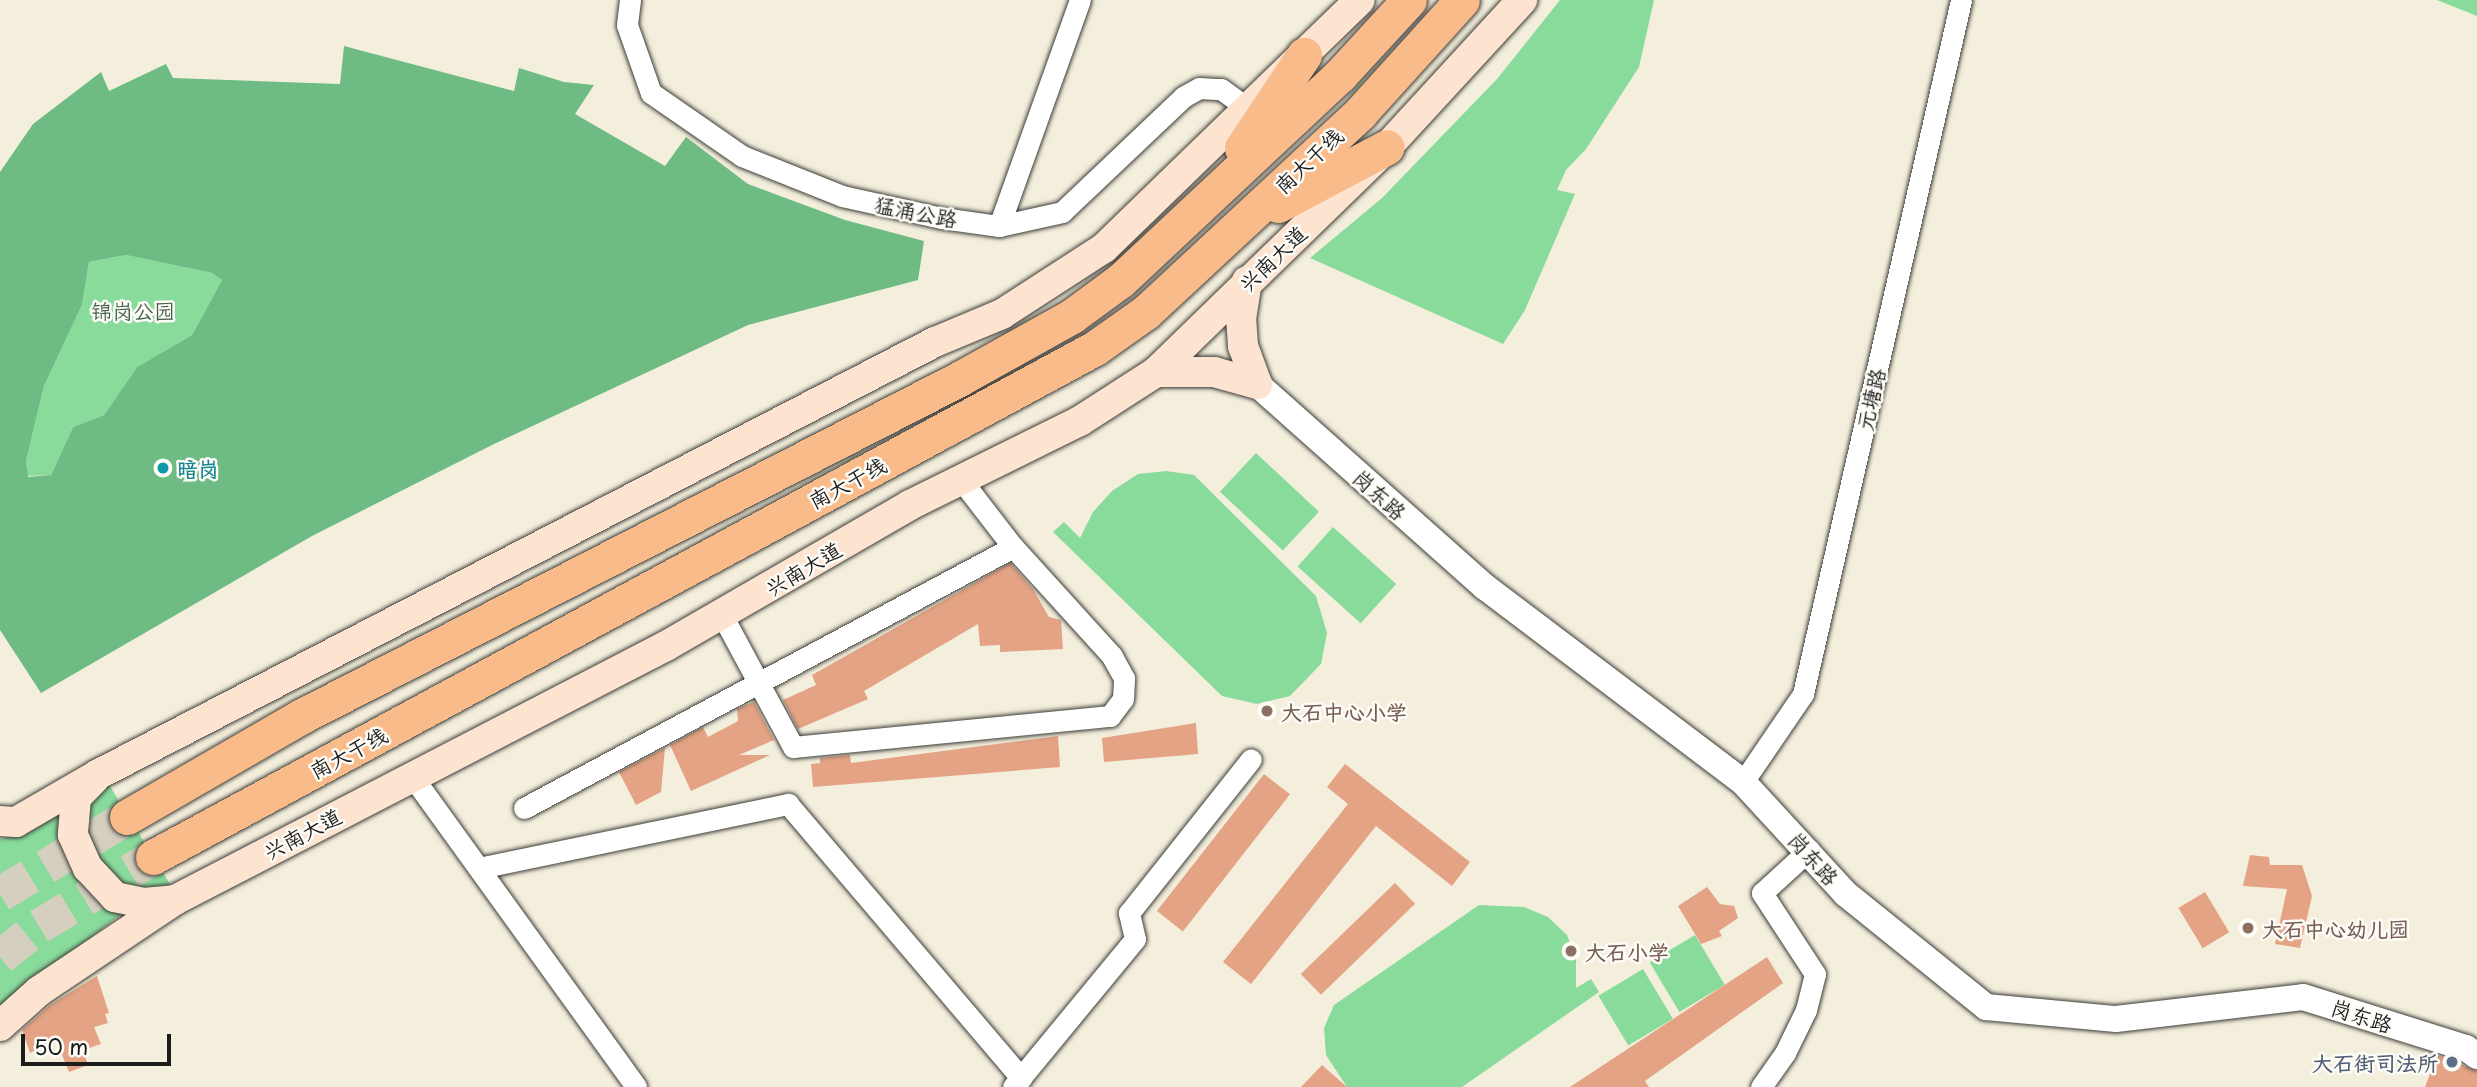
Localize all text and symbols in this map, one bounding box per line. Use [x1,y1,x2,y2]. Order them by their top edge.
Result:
street label: 南大干线 [1269,122,1347,198]
street label: 猛涌公路 [872,191,960,231]
street label: 兴南大道 [1233,220,1311,296]
park label: 锦岗公园 [91,297,175,323]
street label: 元塘路 [1851,365,1889,433]
street label: 南大干线 [804,451,890,513]
place label: 暗岗 [177,455,219,481]
marker: 暗岗 [155,460,171,476]
street label: 岗东路 [1348,464,1412,524]
street label: 兴南大道 [761,536,845,600]
place label: 大石中心小学 [1281,698,1407,724]
marker: 大石中心小学 [1259,703,1275,719]
street label: 南大干线 [305,721,391,783]
street label: 兴南大道 [259,802,345,864]
street label: 岗东路 [1784,826,1844,890]
place label: 大石中心幼儿园 [2262,915,2409,941]
marker: 大石中心幼儿园 [2240,920,2256,936]
place label: 大石小学 [1585,938,1669,964]
marker: 大石小学 [1563,943,1579,959]
street label: 岗东路 [2328,993,2396,1037]
scale bar [24,1020,175,1064]
text: 50 m [34,1030,88,1062]
place label: 大石街司法所 [2312,1049,2438,1075]
marker: 大石街司法所 [2444,1054,2460,1070]

